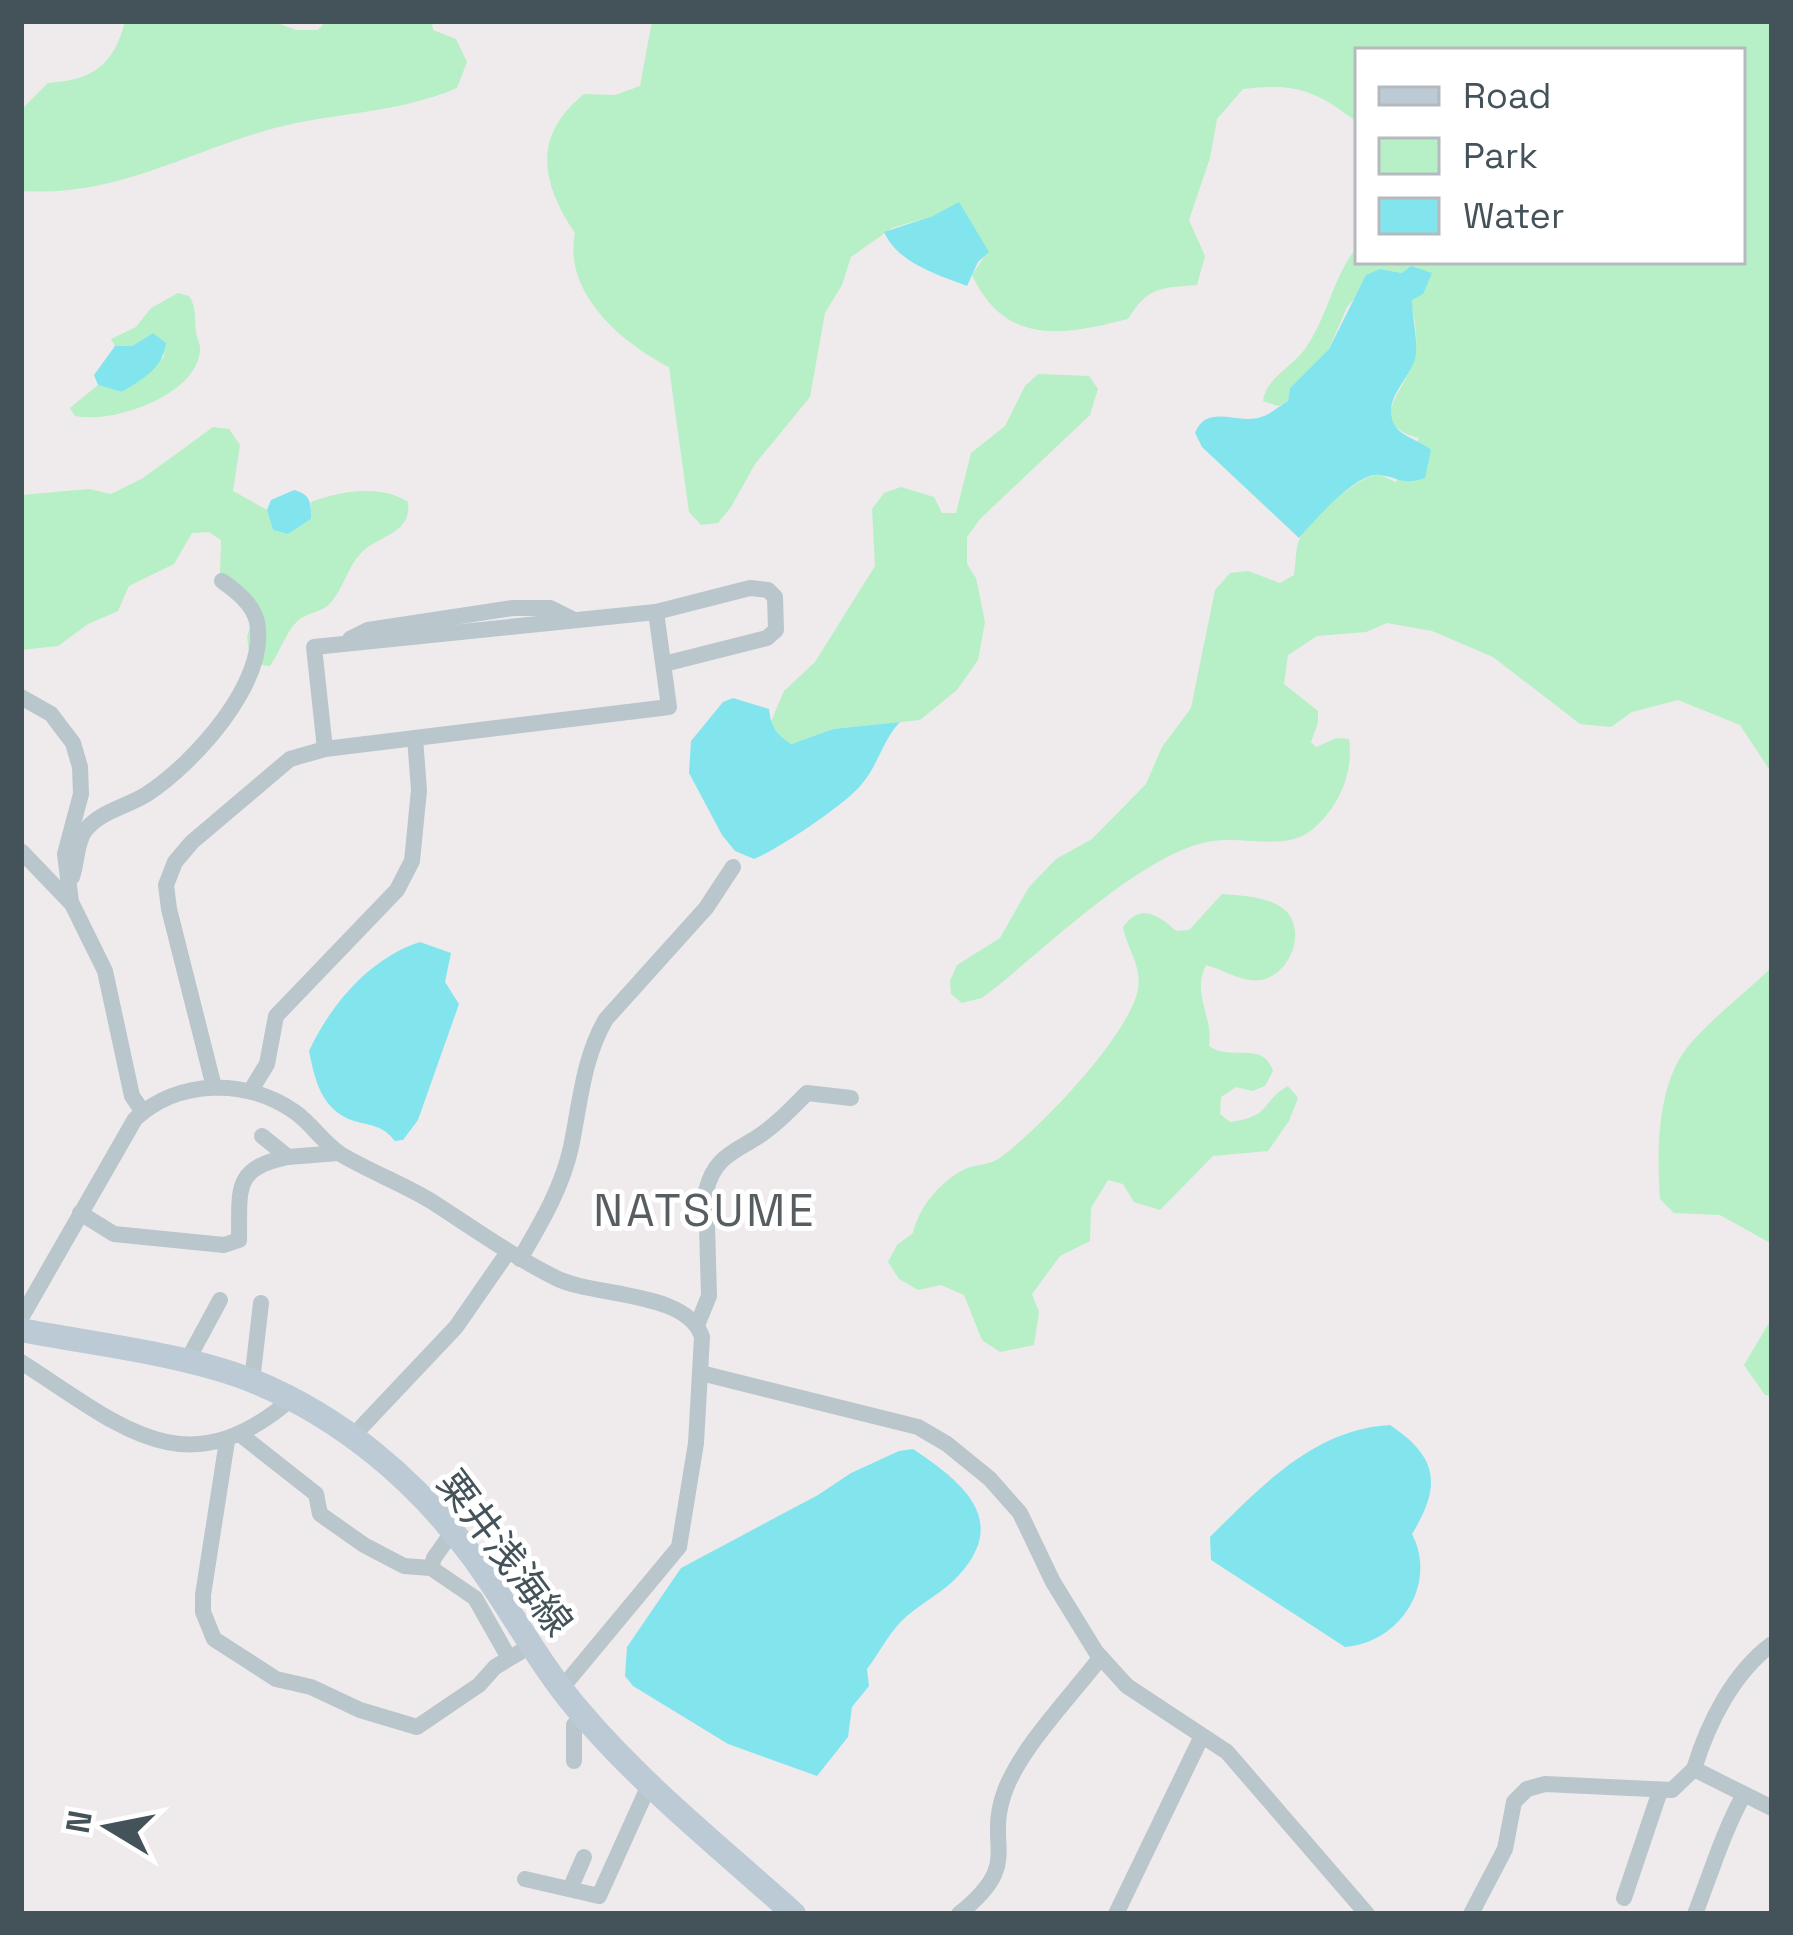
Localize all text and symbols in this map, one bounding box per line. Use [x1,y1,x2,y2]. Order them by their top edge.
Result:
legend [1355,48,1745,264]
text: Road [1463,73,1551,119]
text: Park [1463,133,1538,179]
text: Water [1463,193,1564,239]
district label: NATSUME [593,1182,817,1239]
street label: 粟井浅海線 [427,1460,583,1646]
north arrow [48,1767,168,1887]
text: N [57,1807,102,1837]

